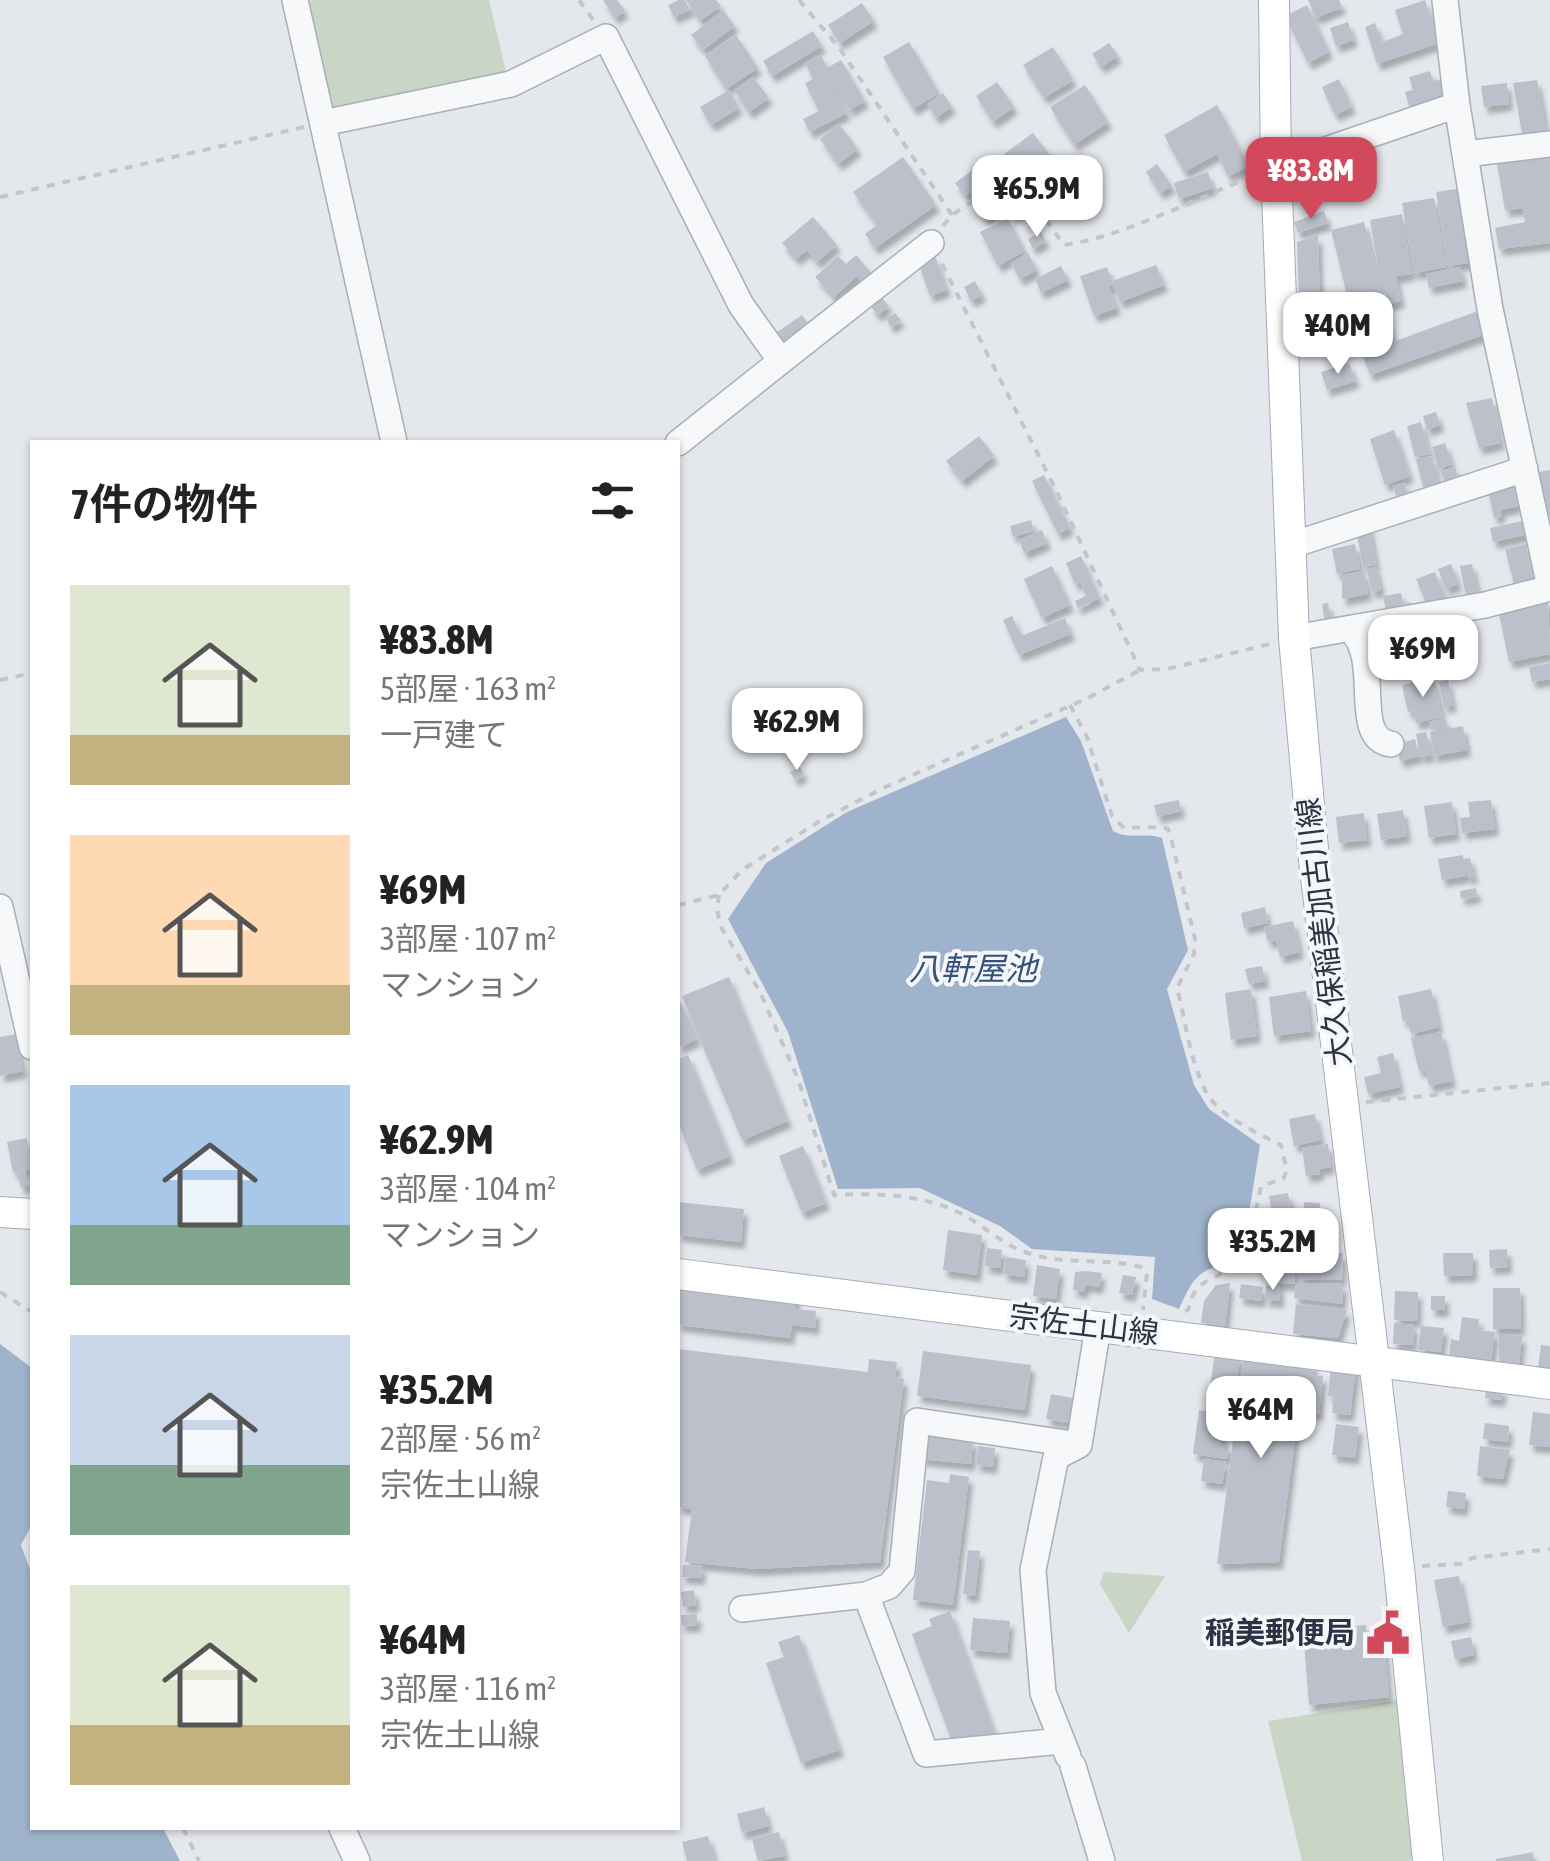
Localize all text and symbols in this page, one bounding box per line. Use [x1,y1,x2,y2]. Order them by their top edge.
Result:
pin: ¥83.8M [1230,137,1392,222]
text: ¥83.8M [1268,151,1354,188]
pin: ¥65.9M [956,155,1118,240]
text: ¥65.9M [994,169,1080,206]
pin: ¥40M [1279,292,1397,377]
text: ¥40M [1305,306,1371,343]
icon: filters [585,473,640,528]
text: 7件の物件 [70,480,258,528]
text: ¥83.8M [380,615,494,663]
pin: ¥69M [1364,615,1482,700]
icon: home [150,625,270,745]
text: ¥69M [1390,629,1456,666]
text: 5部屋 · 163 m² [380,670,556,707]
pin: ¥62.9M [716,688,878,773]
text: ¥62.9M [754,702,840,739]
text: 一戸建て [380,716,508,753]
street label: 大久保稲美加古川線 [1290,796,1356,1068]
text: ¥69M [380,865,466,913]
icon: home [150,875,270,995]
text: 3部屋 · 107 m² [380,920,556,957]
water label: 八軒屋池 [909,950,1040,987]
text: マンション [380,966,540,1003]
text: ¥62.9M [380,1115,494,1163]
icon: home [150,1125,270,1245]
text: 3部屋 · 104 m² [380,1170,556,1207]
pin: ¥35.2M [1192,1208,1354,1293]
text: マンション [380,1216,540,1253]
text: ¥35.2M [1230,1222,1316,1259]
street label: 宗佐土山線 [1008,1298,1161,1350]
text: ¥35.2M [380,1365,494,1413]
icon: home [150,1375,270,1495]
pin: ¥64M [1202,1376,1320,1461]
text: ¥64M [1228,1390,1294,1427]
text: 2部屋 · 56 m² [380,1420,541,1457]
text: 宗佐土山線 [380,1466,540,1503]
public building icon: 稲美郵便局 [1364,1609,1412,1657]
text: ¥64M [380,1615,466,1663]
place label: 稲美郵便局 [1205,1615,1355,1649]
icon: home [150,1625,270,1745]
text: 3部屋 · 116 m² [380,1670,556,1707]
text: 宗佐土山線 [380,1716,540,1753]

